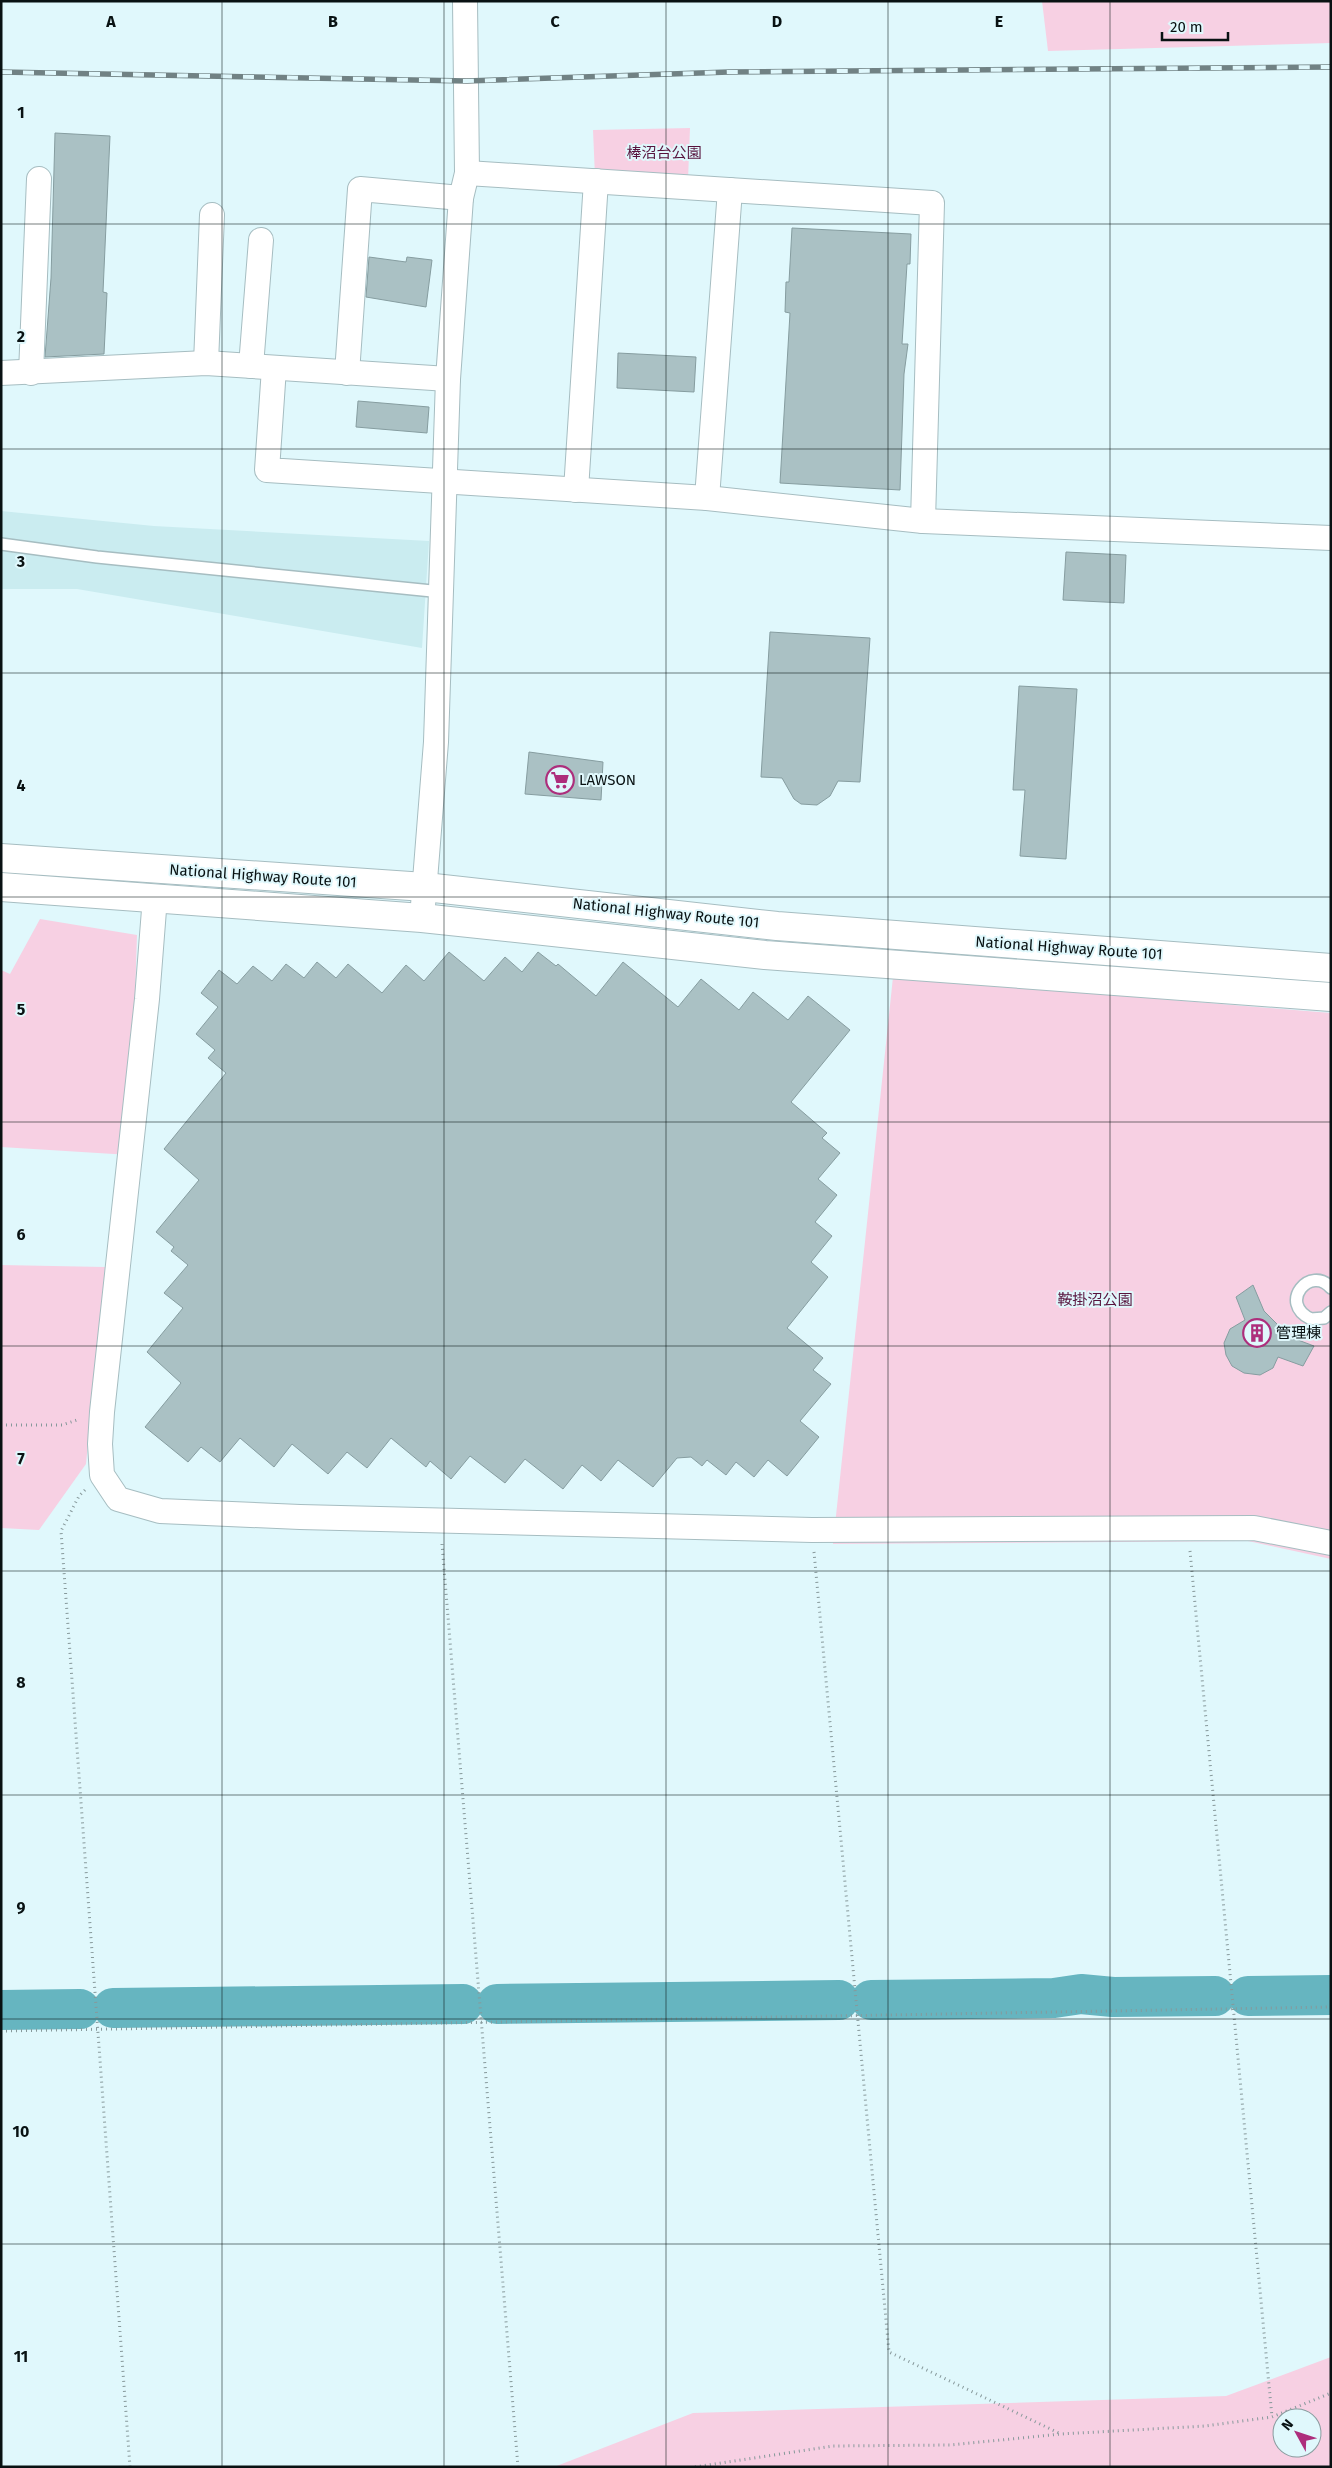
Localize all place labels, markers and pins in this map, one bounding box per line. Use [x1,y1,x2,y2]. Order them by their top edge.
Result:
supermarket icon: LAWSON [545,765,575,795]
place label: LAWSON [579,771,636,789]
building icon: 管理棟 [1242,1318,1272,1348]
place label: 管理棟 [1276,1324,1321,1342]

